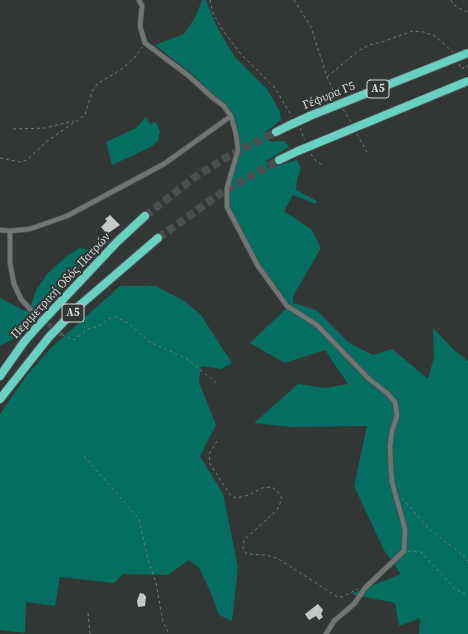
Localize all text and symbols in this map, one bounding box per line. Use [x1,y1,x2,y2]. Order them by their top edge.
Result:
street label: Γέφυρα Γ5 [301,79,357,113]
road number: Α5 [367,80,389,98]
street label: Περιμετρική Οδός Πατρών [8,230,114,342]
road number: Α5 [62,304,84,322]

